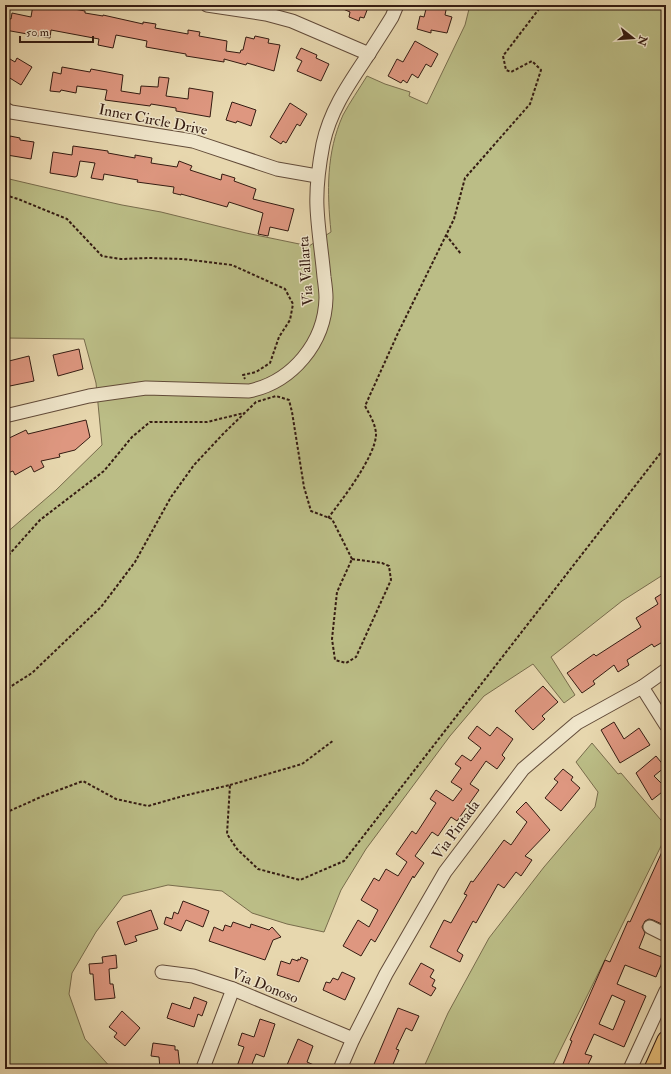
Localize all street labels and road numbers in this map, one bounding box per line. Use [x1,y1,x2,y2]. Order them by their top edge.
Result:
street label: Inner Circle Drive [97,100,209,140]
street label: Via Vallarta [294,235,318,307]
street label: Via Pintada [428,796,484,863]
street label: Via Donoso [229,964,301,1008]

